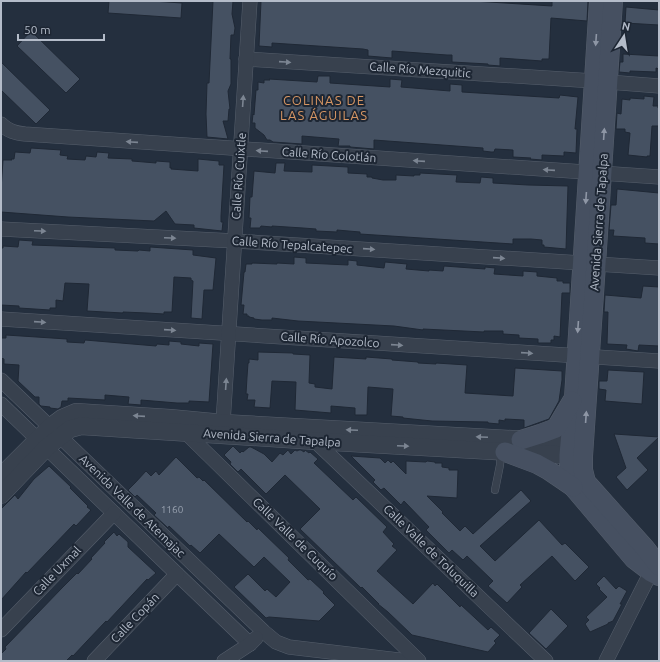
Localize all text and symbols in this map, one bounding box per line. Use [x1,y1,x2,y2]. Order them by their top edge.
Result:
scale bar [18,16,104,42]
north arrow [604,16,644,56]
text: N [621,19,631,33]
text: 50 m [24,23,51,36]
one-way arrow [593,34,600,46]
one-way arrow [279,58,291,65]
street label: Calle Río Mezquitic [369,59,472,80]
district label: COLINAS DE LAS ÁGUILAS [280,93,368,122]
one-way arrow [240,95,247,107]
one-way arrow [601,128,608,140]
street label: Calle Río Cuixtle [229,132,248,220]
one-way arrow [126,138,138,145]
street label: Calle Río Colotlán [281,145,377,164]
one-way arrow [256,147,268,154]
street label: Avenida Sierra de Tapalpa [587,153,610,291]
one-way arrow [413,158,425,165]
one-way arrow [543,166,555,173]
one-way arrow [583,192,590,204]
one-way arrow [34,227,46,234]
one-way arrow [164,234,176,241]
street label: Calle Río Tepalcatepec [231,234,353,255]
one-way arrow [363,246,375,253]
one-way arrow [493,254,505,261]
one-way arrow [34,318,46,325]
one-way arrow [575,321,582,333]
one-way arrow [164,327,176,334]
street label: Calle Río Apozolco [280,330,380,349]
one-way arrow [391,341,403,348]
one-way arrow [521,349,533,356]
one-way arrow [222,378,229,390]
one-way arrow [582,411,589,423]
one-way arrow [133,413,145,420]
street label: Avenida Sierra de Tapalpa [203,426,341,449]
one-way arrow [346,427,358,434]
one-way arrow [476,434,488,441]
one-way arrow [397,443,409,450]
street label: Avenida Valle de Atemajac [77,452,188,560]
street label: Calle Valle de Cuquío [250,495,340,582]
street label: Calle Valle de Toluquilla [381,502,482,600]
house number: 1160 [161,504,184,515]
street label: Calle Uxmal [30,543,83,598]
street label: Calle Copán [108,590,161,645]

